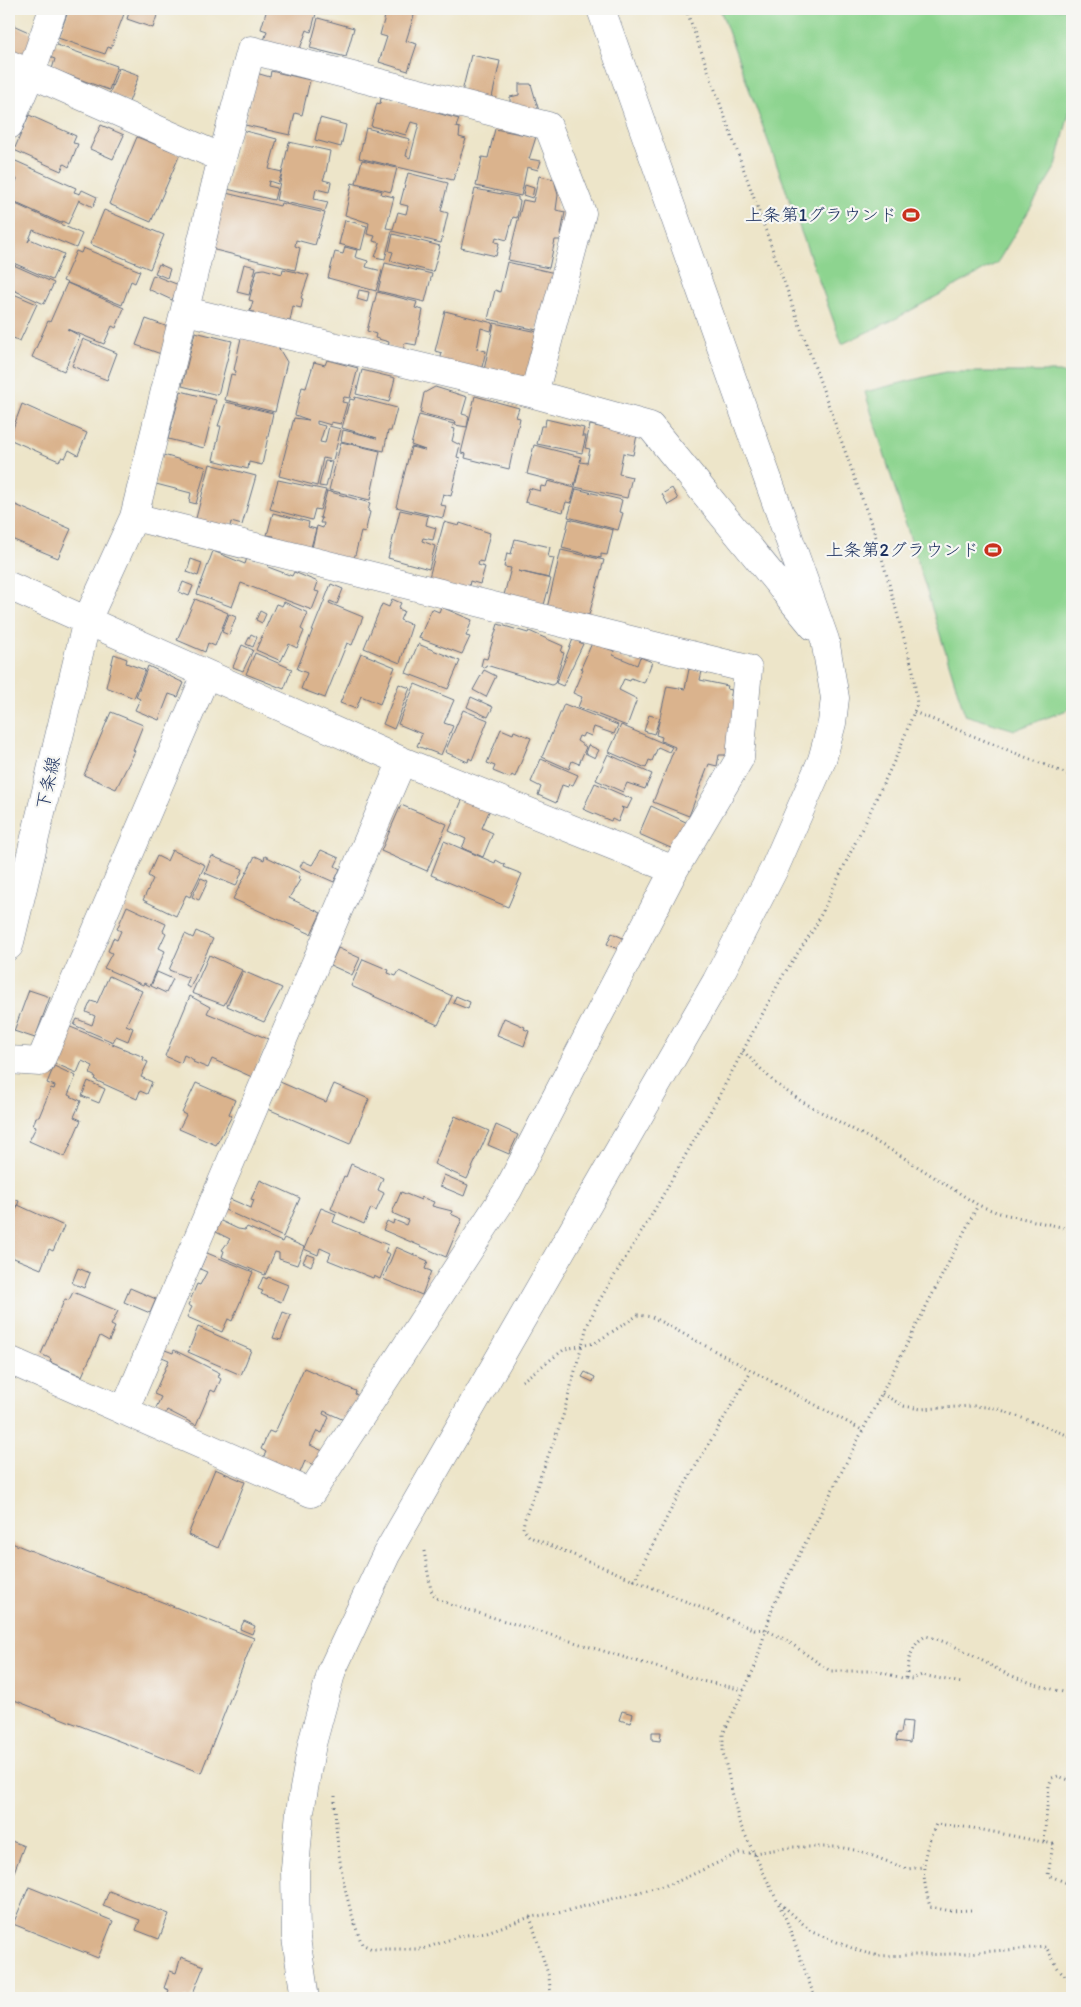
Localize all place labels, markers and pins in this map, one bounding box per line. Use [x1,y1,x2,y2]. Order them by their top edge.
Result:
place label: 上条第1グラウンド [745,204,897,226]
sports icon: 上条第1グラウンド [901,205,921,225]
place label: 上条第2グラウンド [826,539,979,561]
sports icon: 上条第2グラウンド [983,540,1003,560]

